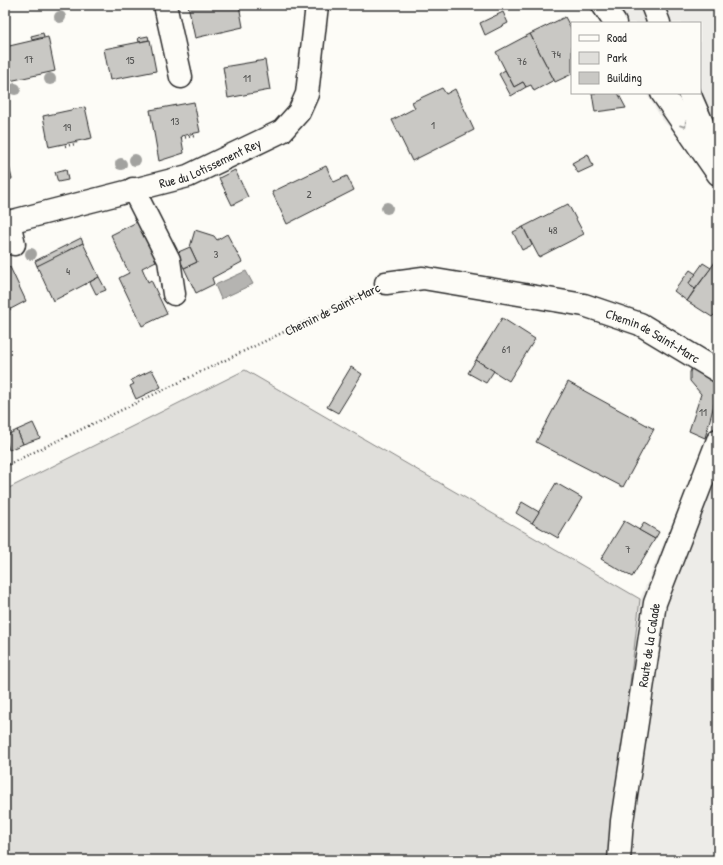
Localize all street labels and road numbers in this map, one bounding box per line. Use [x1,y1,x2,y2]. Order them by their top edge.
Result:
street label: Rue du Lotissement Rey [157,133,264,192]
street label: Chemin de Saint-Marc [281,278,383,340]
street label: Chemin de Saint-Marc [603,304,703,367]
street label: Route de la Calade [633,602,664,688]

